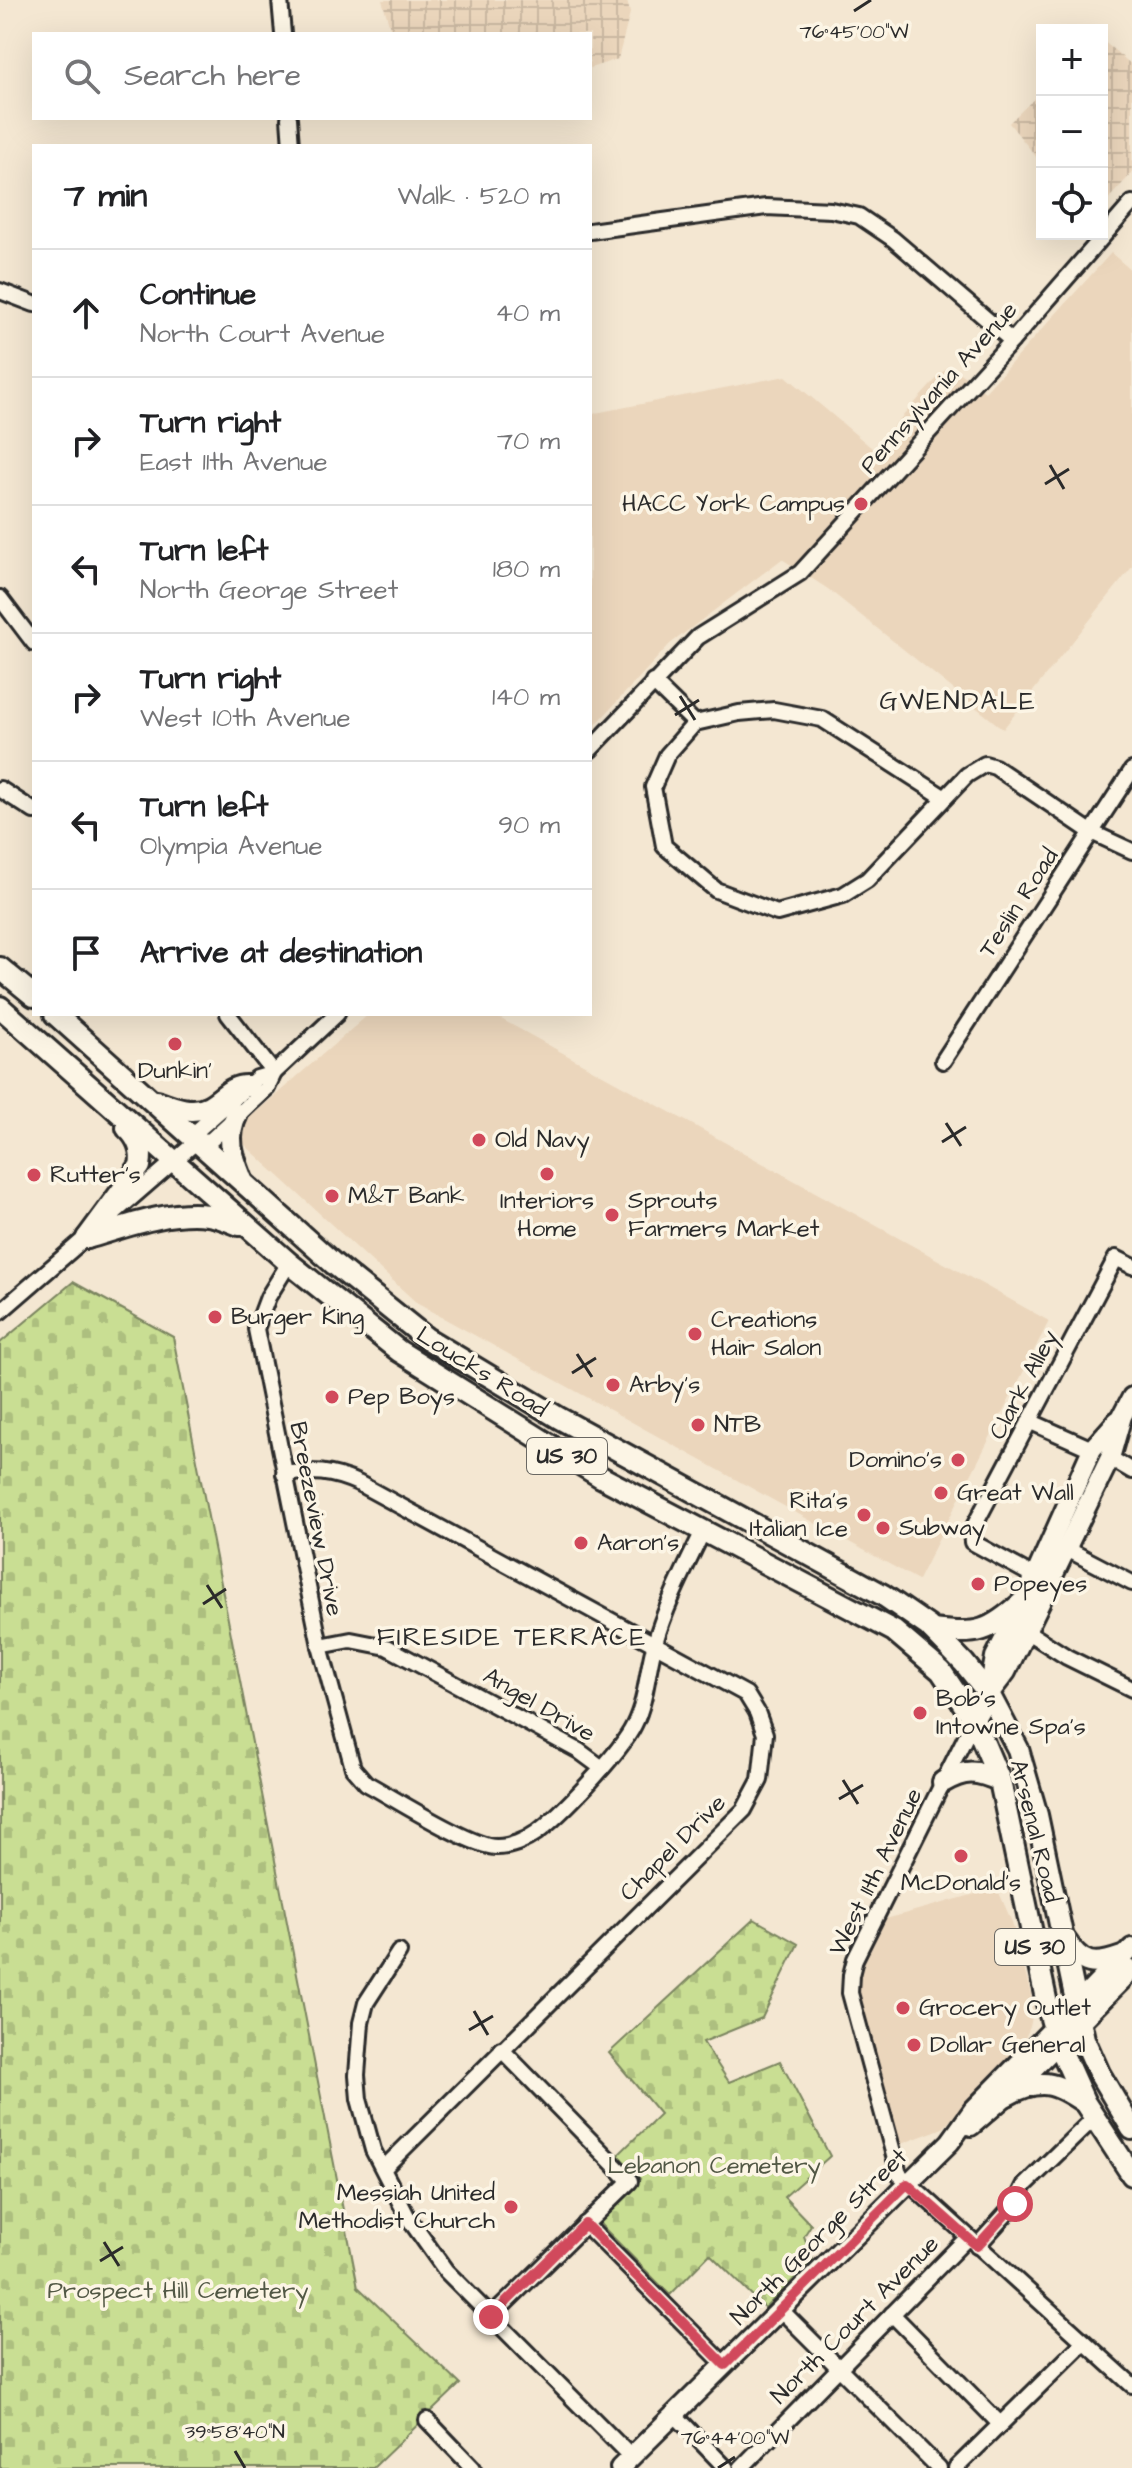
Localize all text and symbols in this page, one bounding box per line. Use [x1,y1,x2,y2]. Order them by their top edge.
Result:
text: 76°45'00"W [799,18,909,46]
map controls [1036,24,1108,240]
button: + [1036,24,1108,96]
search box [32,32,592,120]
icon: search [60,54,104,98]
text: Search here [124,55,301,97]
button: − [1036,96,1108,168]
button: locate [1036,168,1108,240]
text: 7 min [64,172,147,220]
text: Walk · 520 m [397,178,560,214]
text: Continue [140,274,256,316]
icon: ahead [64,291,108,335]
street label: Pennsylvania Avenue [852,294,1026,482]
text: 40 m [495,295,560,331]
text: North Court Avenue [140,316,385,352]
text: Turn right [140,402,281,444]
icon: right [64,419,108,463]
text: 70 m [497,423,560,459]
text: East 11th Avenue [140,444,328,480]
place label: HACC York Campus [622,487,845,521]
marker: HACC York Campus [852,495,870,513]
text: Turn left [140,530,268,572]
icon: left [64,547,108,591]
text: 180 m [493,551,560,587]
text: North George Street [140,572,398,608]
text: Turn right [140,658,281,700]
icon: right [64,675,108,719]
text: 140 m [492,679,560,715]
district label: GWENDALE [879,683,1037,719]
text: West 10th Avenue [140,700,351,736]
text: Turn left [140,786,268,828]
icon: left [64,803,108,847]
text: 90 m [498,807,560,843]
text: Olympia Avenue [140,828,323,864]
street label: Teslin Road [971,842,1067,964]
icon: arrive [64,931,108,975]
text: Arrive at destination [140,932,422,974]
marker: Dunkin' [166,1035,184,1053]
place label: Dunkin' [138,1054,212,1088]
place label: Old Navy [495,1123,590,1158]
marker: Old Navy [470,1131,488,1149]
place label: Rutter's [50,1158,141,1192]
marker: Interiors Home [538,1165,556,1183]
marker: Rutter's [25,1166,43,1184]
place label: M&T Bank [348,1179,465,1213]
place label: Interiors Home [500,1184,594,1246]
place label: Sprouts Farmers Market [628,1184,820,1246]
marker: M&T Bank [323,1187,341,1205]
marker: Sprouts Farmers Market [603,1206,621,1224]
place label: Burger King [231,1300,364,1335]
place label: Creations Hair Salon [711,1303,821,1365]
marker: Burger King [206,1308,224,1326]
street label: Loucks Road [410,1318,554,1426]
street label: Clark Alley [981,1324,1068,1446]
marker: Creations Hair Salon [686,1325,704,1343]
place label: Arby's [629,1368,700,1403]
marker: Arby's [604,1376,622,1394]
place label: Pep Boys [348,1380,455,1415]
marker: Pep Boys [323,1388,341,1406]
place label: NTB [714,1408,761,1442]
marker: NTB [689,1416,707,1434]
street label: Breezeview Drive [281,1419,351,1619]
road number: US 30 [527,1438,607,1474]
place label: Domino's [849,1443,942,1477]
marker: Domino's [949,1451,967,1469]
place label: Great Wall [957,1476,1074,1510]
place label: Rita's Italian Ice [749,1484,848,1546]
marker: Great Wall [932,1484,950,1502]
marker: Rita's Italian Ice [855,1506,873,1524]
place label: Subway [899,1511,985,1546]
marker: Subway [874,1519,892,1537]
place label: Aaron's [597,1526,679,1560]
marker: Aaron's [572,1534,590,1552]
place label: Popeyes [994,1567,1087,1602]
marker: Popeyes [969,1575,987,1593]
district label: FIRESIDE TERRACE [377,1619,647,1655]
street label: Angel Drive [476,1659,601,1752]
place label: Bob's Intowne Spa's [936,1682,1086,1744]
marker: Bob's Intowne Spa's [911,1704,929,1722]
street label: Arsenal Road [1001,1756,1069,1906]
street label: West 11th Avenue [821,1783,931,1961]
street label: Chapel Drive [612,1787,734,1909]
marker: McDonald's [952,1847,970,1865]
place label: McDonald's [901,1866,1021,1900]
road number: US 30 [995,1929,1075,1965]
place label: Grocery Outlet [919,1991,1091,2026]
marker: Grocery Outlet [894,1999,912,2017]
place label: Dollar General [930,2028,1085,2062]
marker: Dollar General [905,2036,923,2054]
street label: North George Street [723,2141,916,2334]
park label: Lebanon Cemetery [607,2149,821,2184]
place label: Messiah United Methodist Church [298,2176,495,2238]
route start [997,2186,1033,2222]
marker: Messiah United Methodist Church [502,2198,520,2216]
street label: North Court Avenue [763,2228,947,2412]
park label: Prospect Hill Cemetery [48,2274,309,2309]
route end [473,2299,509,2335]
text: 39°58'40"N [185,2418,285,2446]
text: 76°44'00"W [681,2424,789,2452]

